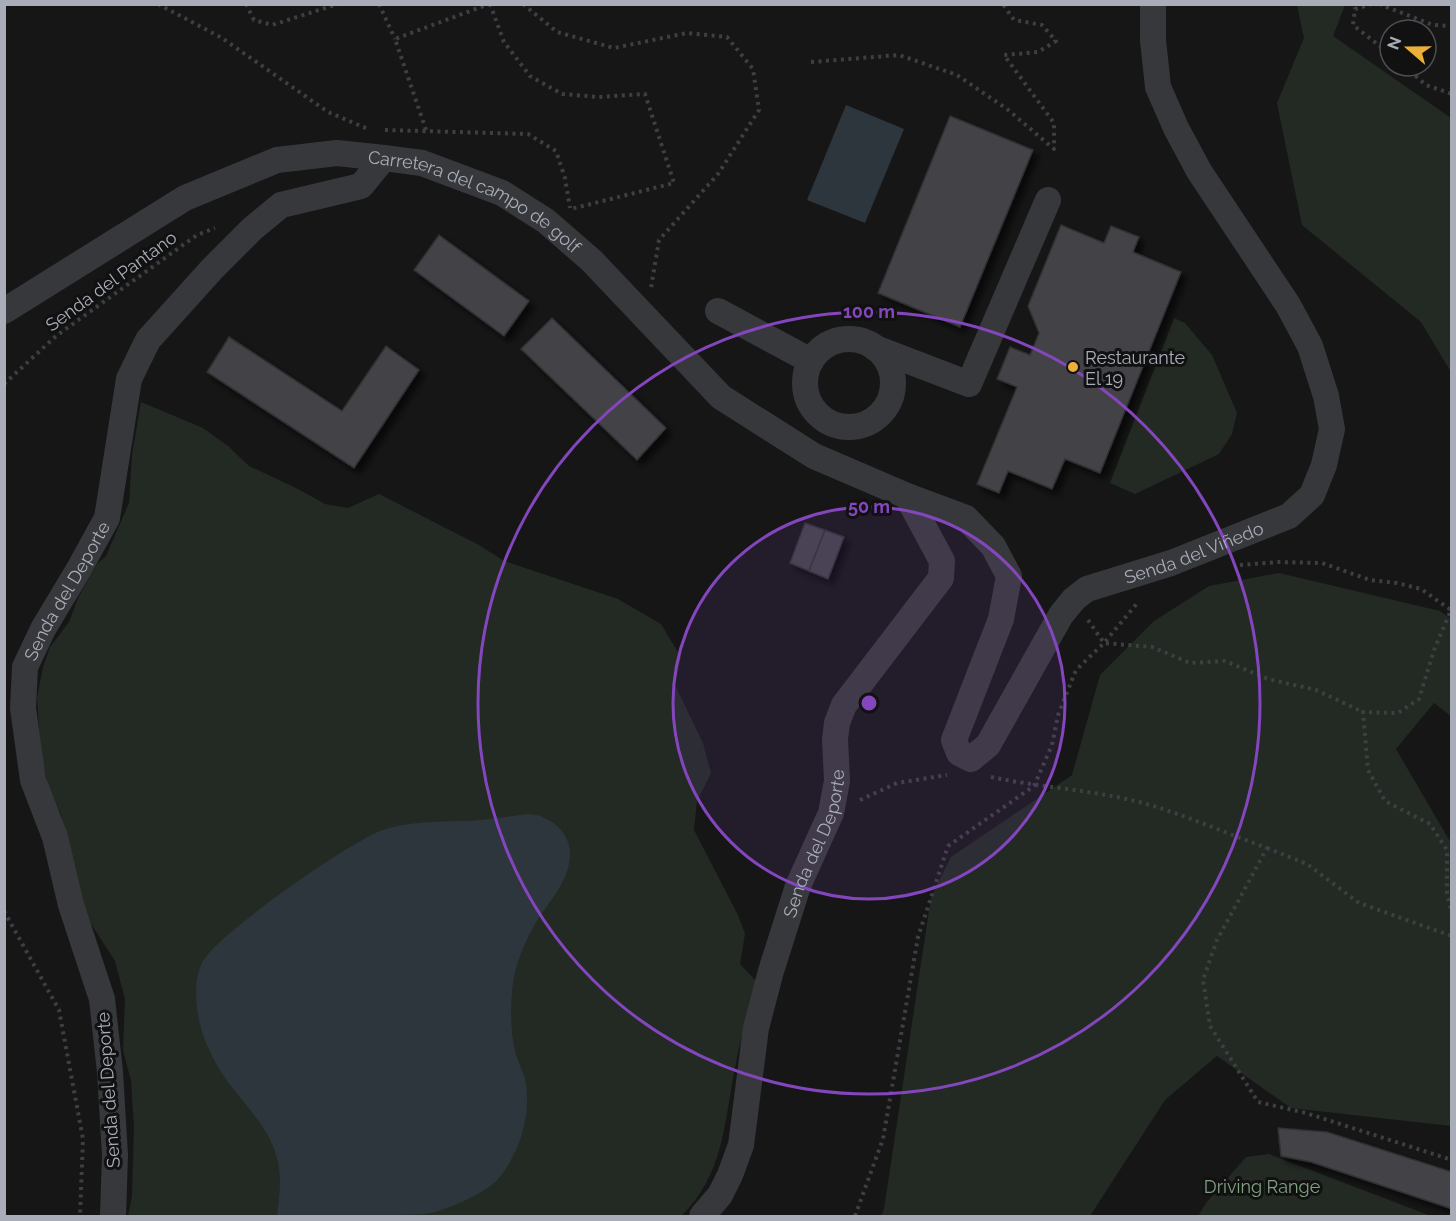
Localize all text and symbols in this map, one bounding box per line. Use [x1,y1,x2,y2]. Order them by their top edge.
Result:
north arrow [1378,18,1438,78]
text: N [1383,34,1405,52]
street label: Carretera del campo de golf [367,146,586,258]
street label: Senda del Pantano [41,226,181,336]
text: 100 m [843,301,895,322]
place label: Restaurante El 19 [1085,347,1186,389]
marker: Restaurante El 19 [1066,360,1080,374]
text: 50 m [848,496,890,517]
street label: Senda del Deporte [19,517,114,664]
street label: Senda del Viñedo [1121,517,1267,587]
centre of rings [859,693,879,713]
street label: Senda del Deporte [778,769,848,920]
street label: Senda del Deporte [92,1011,124,1169]
park label: Driving Range [1204,1176,1321,1197]

